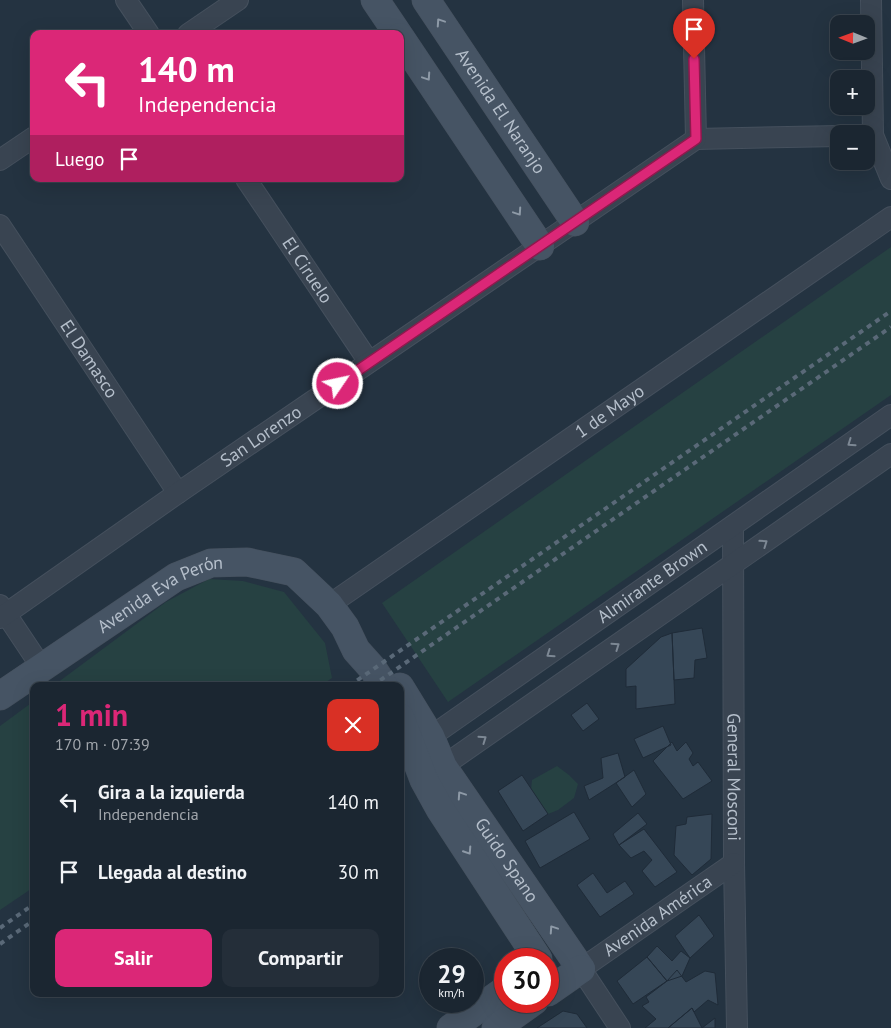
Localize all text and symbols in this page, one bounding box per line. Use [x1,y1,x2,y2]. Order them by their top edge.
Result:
pin [673,8,715,59]
icon: arrive [680,15,708,43]
north arrow [830,15,875,60]
map controls [830,15,875,170]
one-way arrow [437,18,447,27]
street label: Avenida El Naranjo [451,44,551,178]
text: 140 m [138,46,235,92]
icon: left [55,50,120,115]
button: + [830,70,875,115]
one-way arrow [421,72,430,81]
text: Independencia [138,90,276,118]
button: − [830,125,875,170]
icon: arrive [115,145,143,173]
text: Luego [55,147,105,171]
one-way arrow [511,207,521,216]
street label: El Ciruelo [277,233,338,307]
street label: El Damasco [55,315,124,402]
position arrow [311,357,363,409]
street label: 1 de Mayo [570,379,649,443]
street label: San Lorenzo [216,400,306,472]
one-way arrow [847,437,857,446]
street label: Almirante Brown [592,535,712,628]
one-way arrow [758,540,768,549]
street label: Avenida Eva Perón [93,551,223,638]
one-way arrow [610,643,620,652]
one-way arrow [546,648,556,657]
text: 1 min [55,695,128,734]
button: close [327,699,379,751]
street label: General Mosconi [723,713,746,841]
text: 170 m · 07:39 [55,734,150,754]
one-way arrow [477,736,487,745]
text: Gira a la izquierda [98,780,245,804]
icon: left [55,788,83,816]
text: 140 m [327,790,379,814]
one-way arrow [458,791,467,801]
text: Independencia [98,804,199,824]
street label: Guido Spano [470,813,544,907]
one-way arrow [462,845,471,855]
icon: arrive [55,858,83,886]
text: Llegada al destino [98,860,247,884]
text: 30 m [338,860,379,884]
street label: Avenida América [598,870,716,961]
one-way arrow [550,925,559,935]
button: Salir [55,929,212,987]
button: Compartir [222,929,379,987]
speed limit sign: 30 [494,948,559,1013]
text: 29 [437,958,466,990]
text: km/h [438,985,465,1000]

